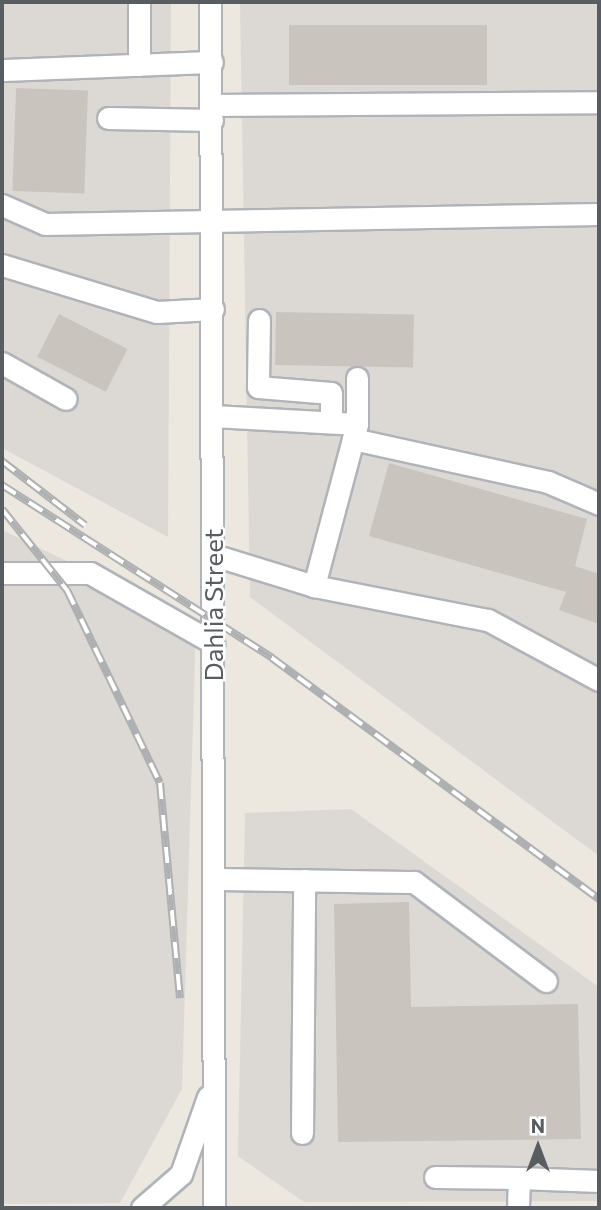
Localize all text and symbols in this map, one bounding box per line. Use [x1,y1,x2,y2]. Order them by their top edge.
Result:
street label: Dahlia Street [197,529,229,681]
north arrow [503,1112,573,1182]
text: N [531,1114,545,1137]

